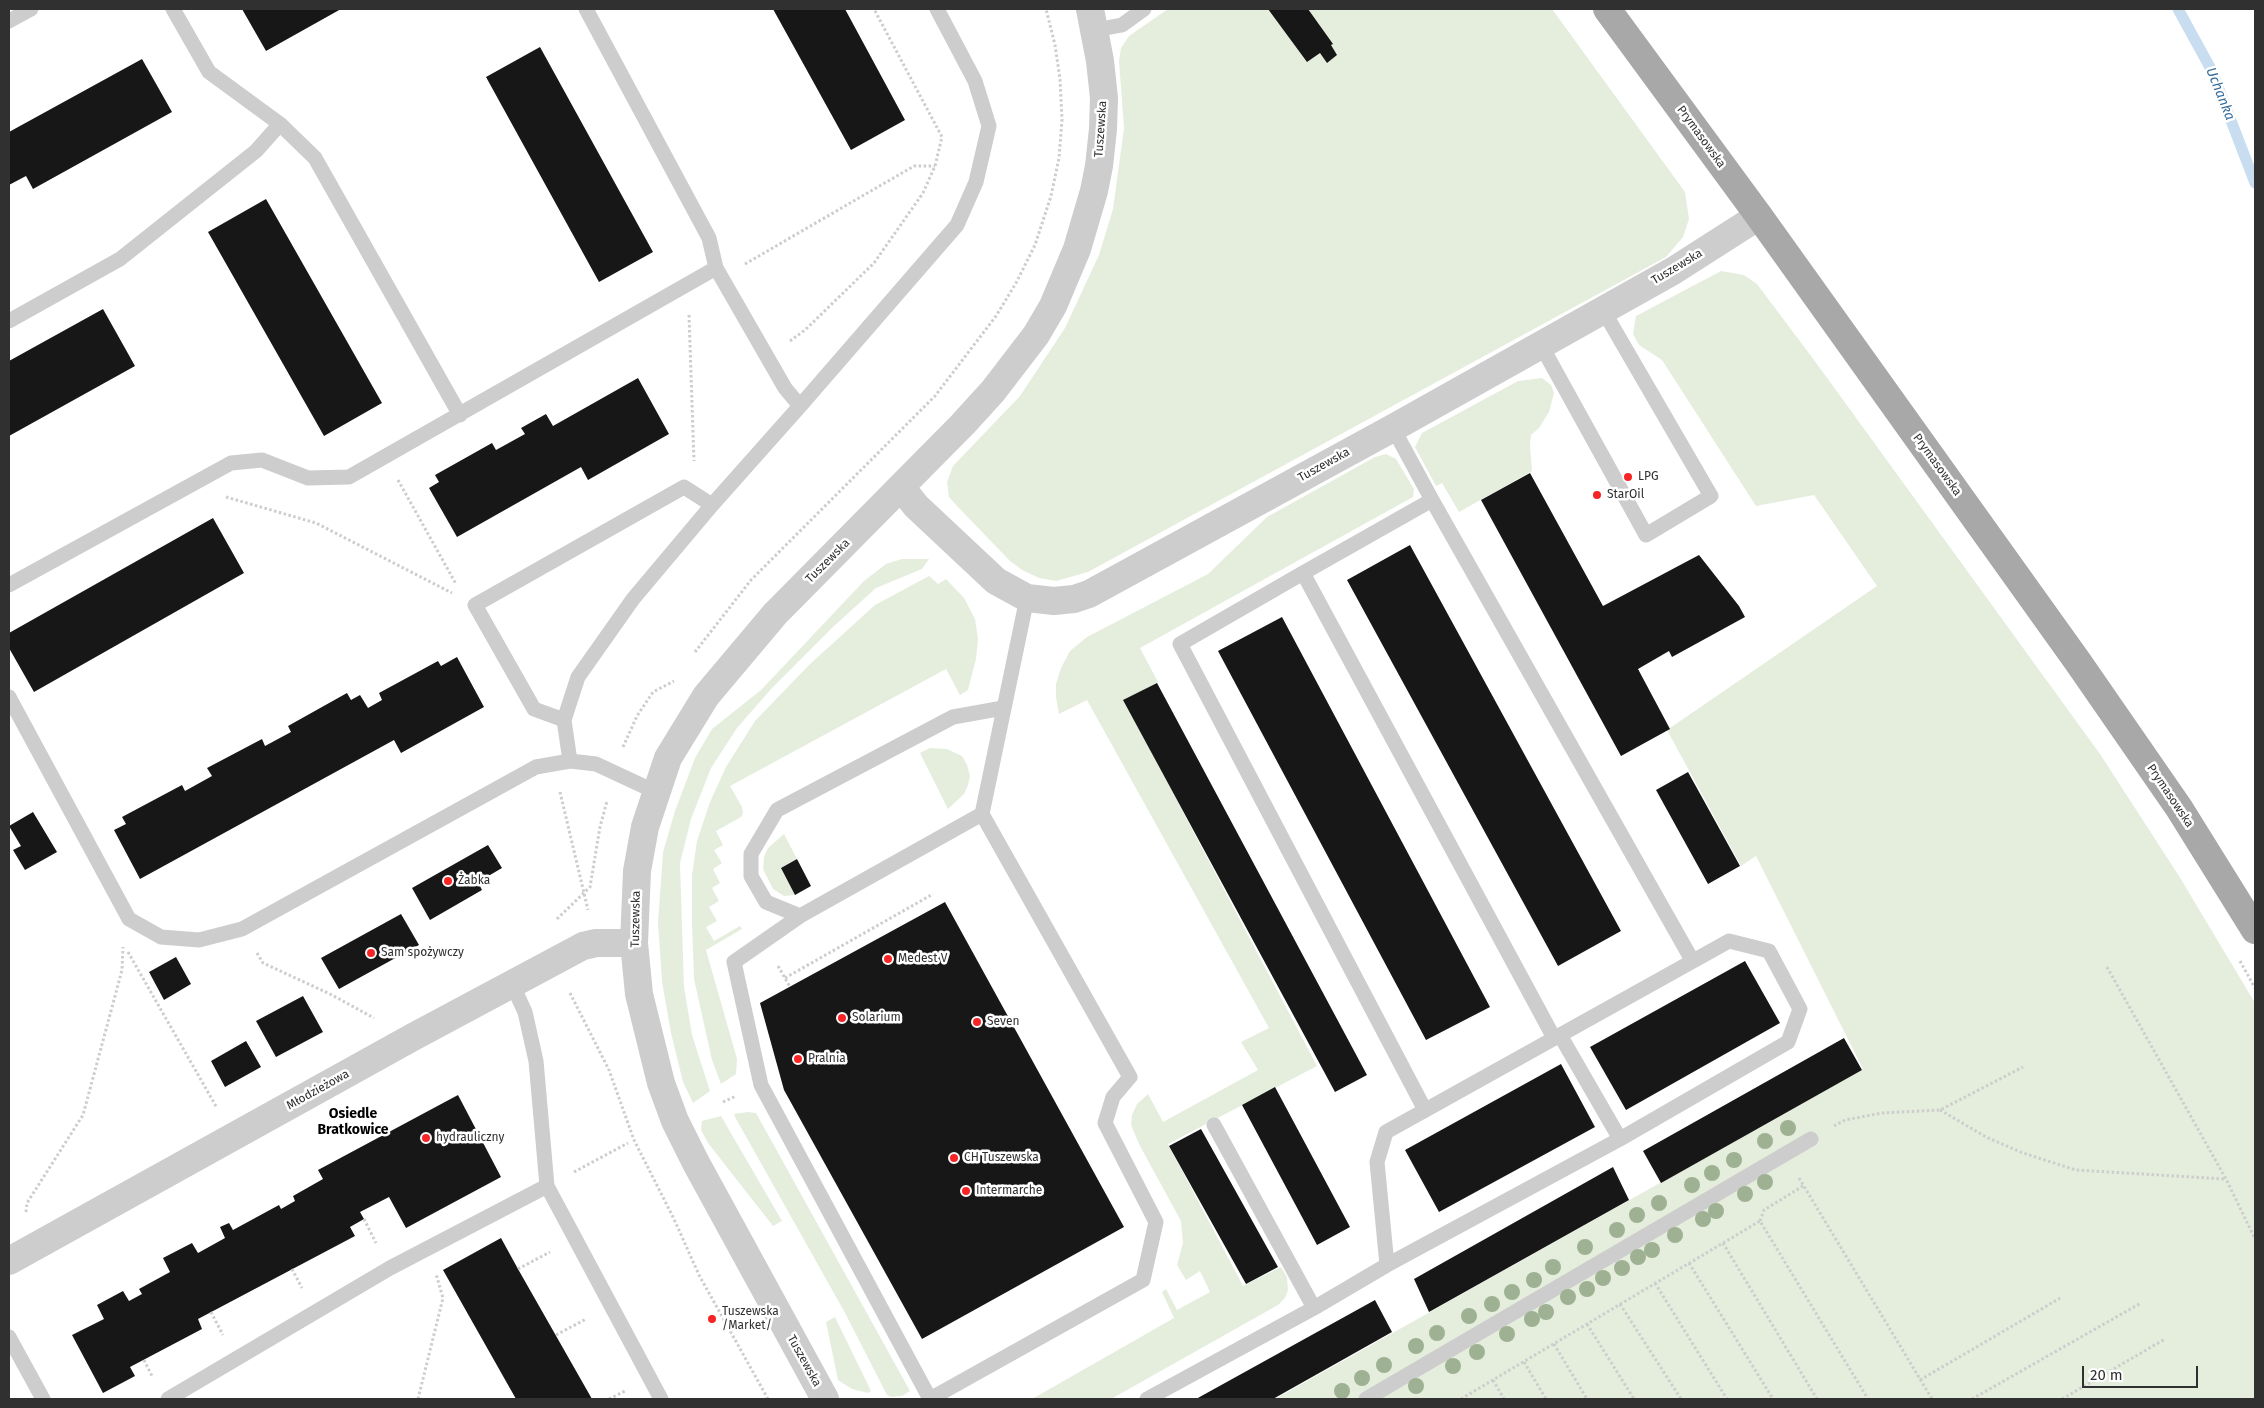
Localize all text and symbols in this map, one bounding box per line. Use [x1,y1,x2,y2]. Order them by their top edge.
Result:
water label: Uchanka [2202,65,2238,123]
street label: Tuszewska [1092,100,1110,158]
street label: Prymasowska [1674,103,1728,171]
street label: Tuszewska [1649,246,1705,288]
street label: Prymasowska [1910,431,1964,499]
street label: Tuszewska [1296,445,1352,485]
place label: LPG [1638,470,1659,484]
marker: LPG [1622,471,1634,483]
place label: StarOil [1607,488,1644,502]
marker: StarOil [1591,489,1603,501]
street label: Tuszewska [803,536,853,586]
street label: Prymasowska [2144,762,2196,830]
place label: Żabka [458,874,490,888]
marker: Żabka [442,875,454,887]
street label: Tuszewska [628,891,644,947]
place label: Sam spożywczy [381,946,464,960]
marker: Sam spożywczy [365,947,377,959]
place label: Medest V [898,952,947,966]
marker: Medest V [882,953,894,965]
place label: Solarium [852,1011,901,1025]
marker: Solarium [836,1012,848,1024]
place label: Seven [987,1015,1019,1029]
marker: Seven [971,1016,983,1028]
place label: Pralnia [808,1052,846,1066]
marker: Pralnia [792,1053,804,1065]
street label: Młodzieżowa [284,1067,352,1113]
district label: Osiedle Bratkowice [317,1106,389,1138]
place label: hydrauliczny [436,1131,504,1145]
marker: hydrauliczny [420,1132,432,1144]
place label: CH Tuszewska [964,1151,1039,1165]
marker: CH Tuszewska [948,1152,960,1164]
place label: Intermarche [976,1184,1042,1198]
marker: Intermarche [960,1185,972,1197]
place label: Tuszewska /Market/ [722,1305,779,1333]
marker: Tuszewska /Market/ [706,1313,718,1325]
street label: Tuszewska [784,1333,824,1389]
scale bar [2084,1356,2200,1388]
text: 20 m [2090,1366,2123,1384]

